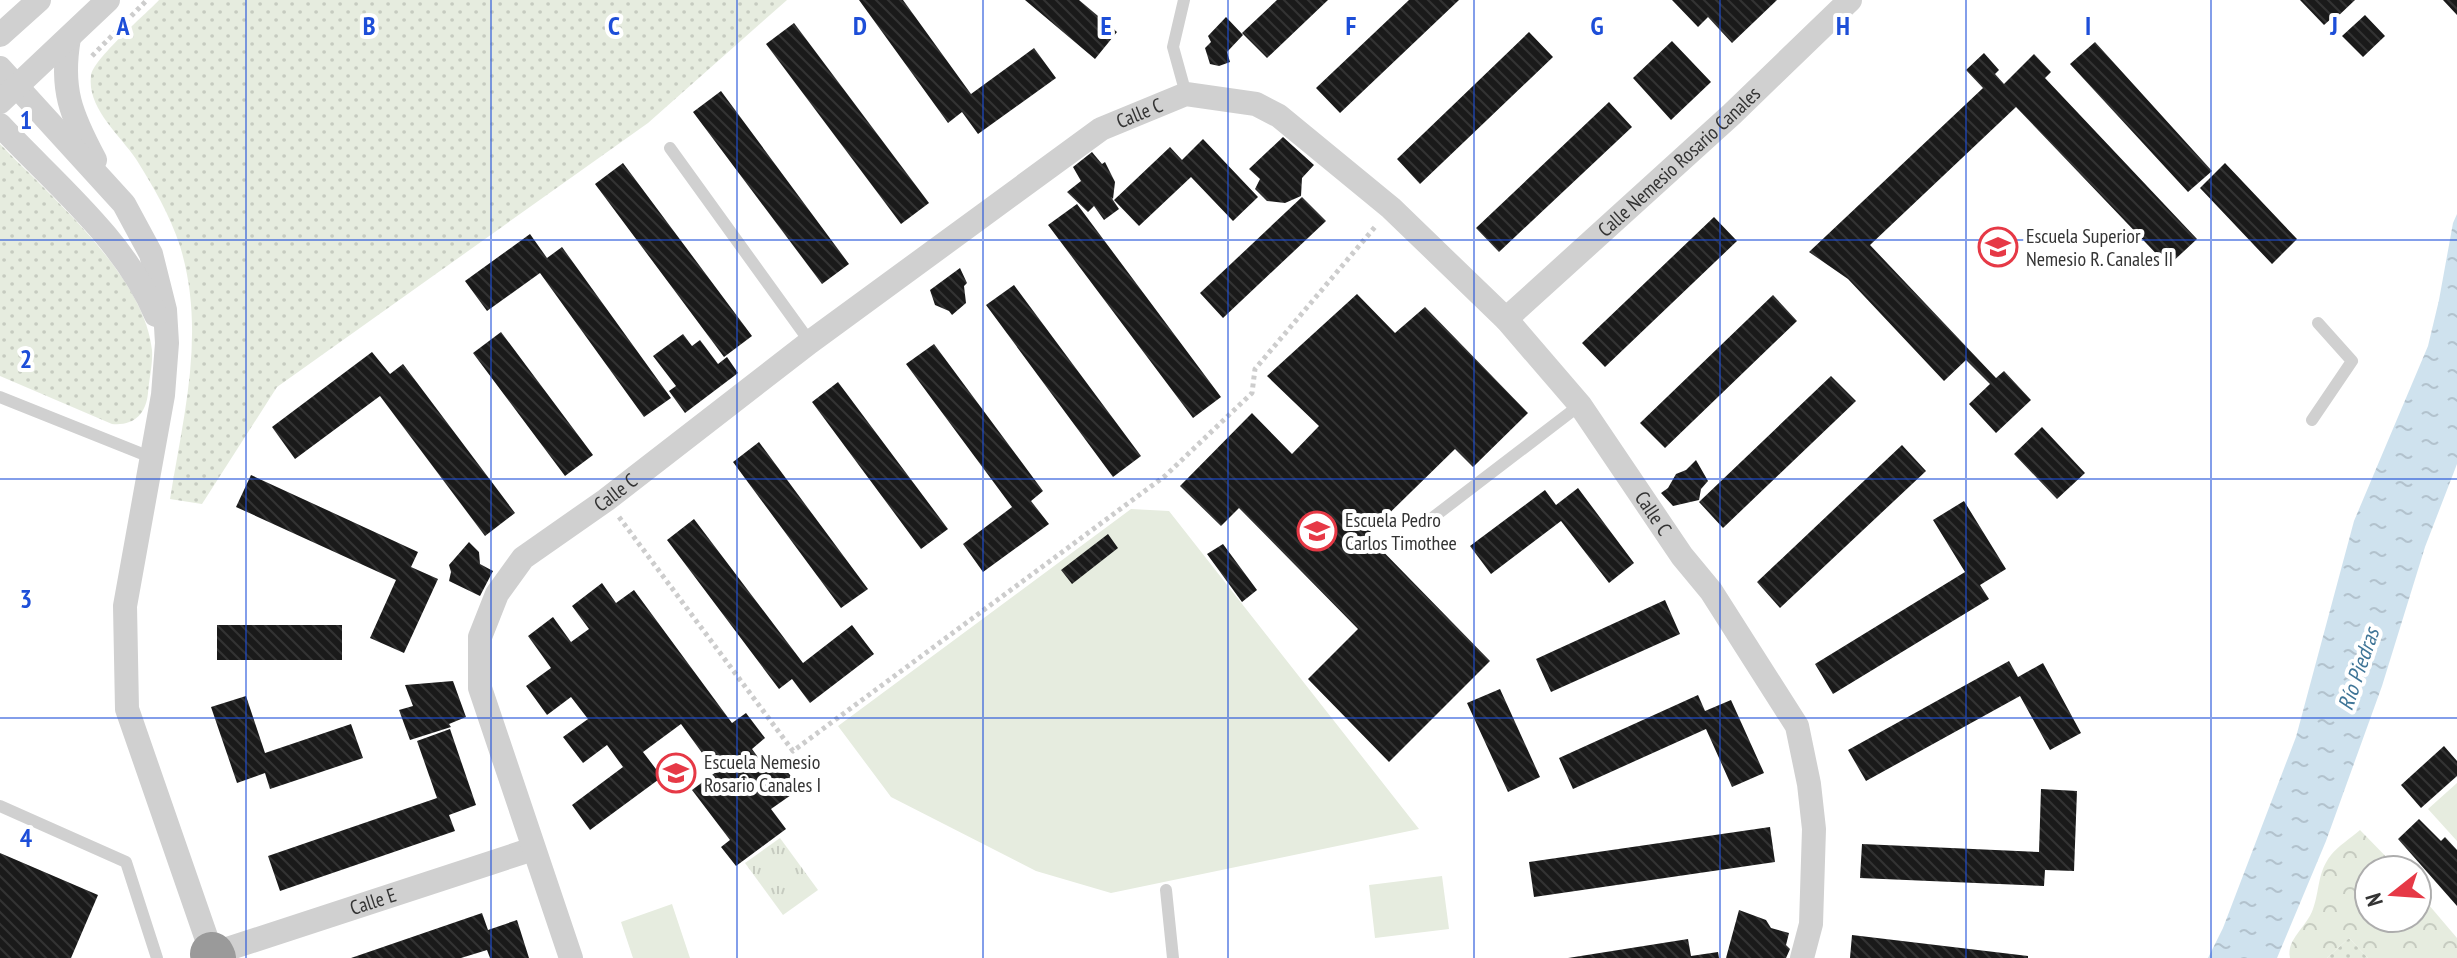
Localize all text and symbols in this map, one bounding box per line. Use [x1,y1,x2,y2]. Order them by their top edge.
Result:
text: A [115,9,130,42]
text: B [363,9,376,42]
text: C [608,9,620,42]
text: D [853,9,867,42]
text: E [1100,9,1112,42]
text: F [1346,9,1357,42]
text: G [1590,9,1604,42]
text: H [1836,9,1850,42]
text: I [2085,9,2091,42]
text: J [2329,9,2338,42]
street label: Calle Nemesio Rosario Canales [1592,80,1766,242]
street label: Calle C [1112,92,1167,134]
text: 1 [20,103,32,136]
place label: Escuela Superior Nemesio R. Canales II [2026,223,2173,272]
school or university icon: Escuela Superior Nemesio R. Canales II [1977,226,2019,268]
text: 2 [20,342,32,375]
street label: Calle C [589,468,643,517]
street label: Calle C [1629,486,1677,540]
place label: Escuela Pedro Carlos Timothee [1345,507,1457,556]
school or university icon: Escuela Pedro Carlos Timothee [1296,510,1338,552]
text: 3 [20,582,32,615]
water label: Río Piedras [2331,622,2386,714]
place label: Escuela Nemesio Rosario Canales I [704,749,821,798]
school or university icon: Escuela Nemesio Rosario Canales I [655,752,697,794]
text: 4 [20,821,33,854]
north arrow [2353,854,2433,934]
street label: Calle E [347,882,400,921]
text: N [2359,890,2389,910]

